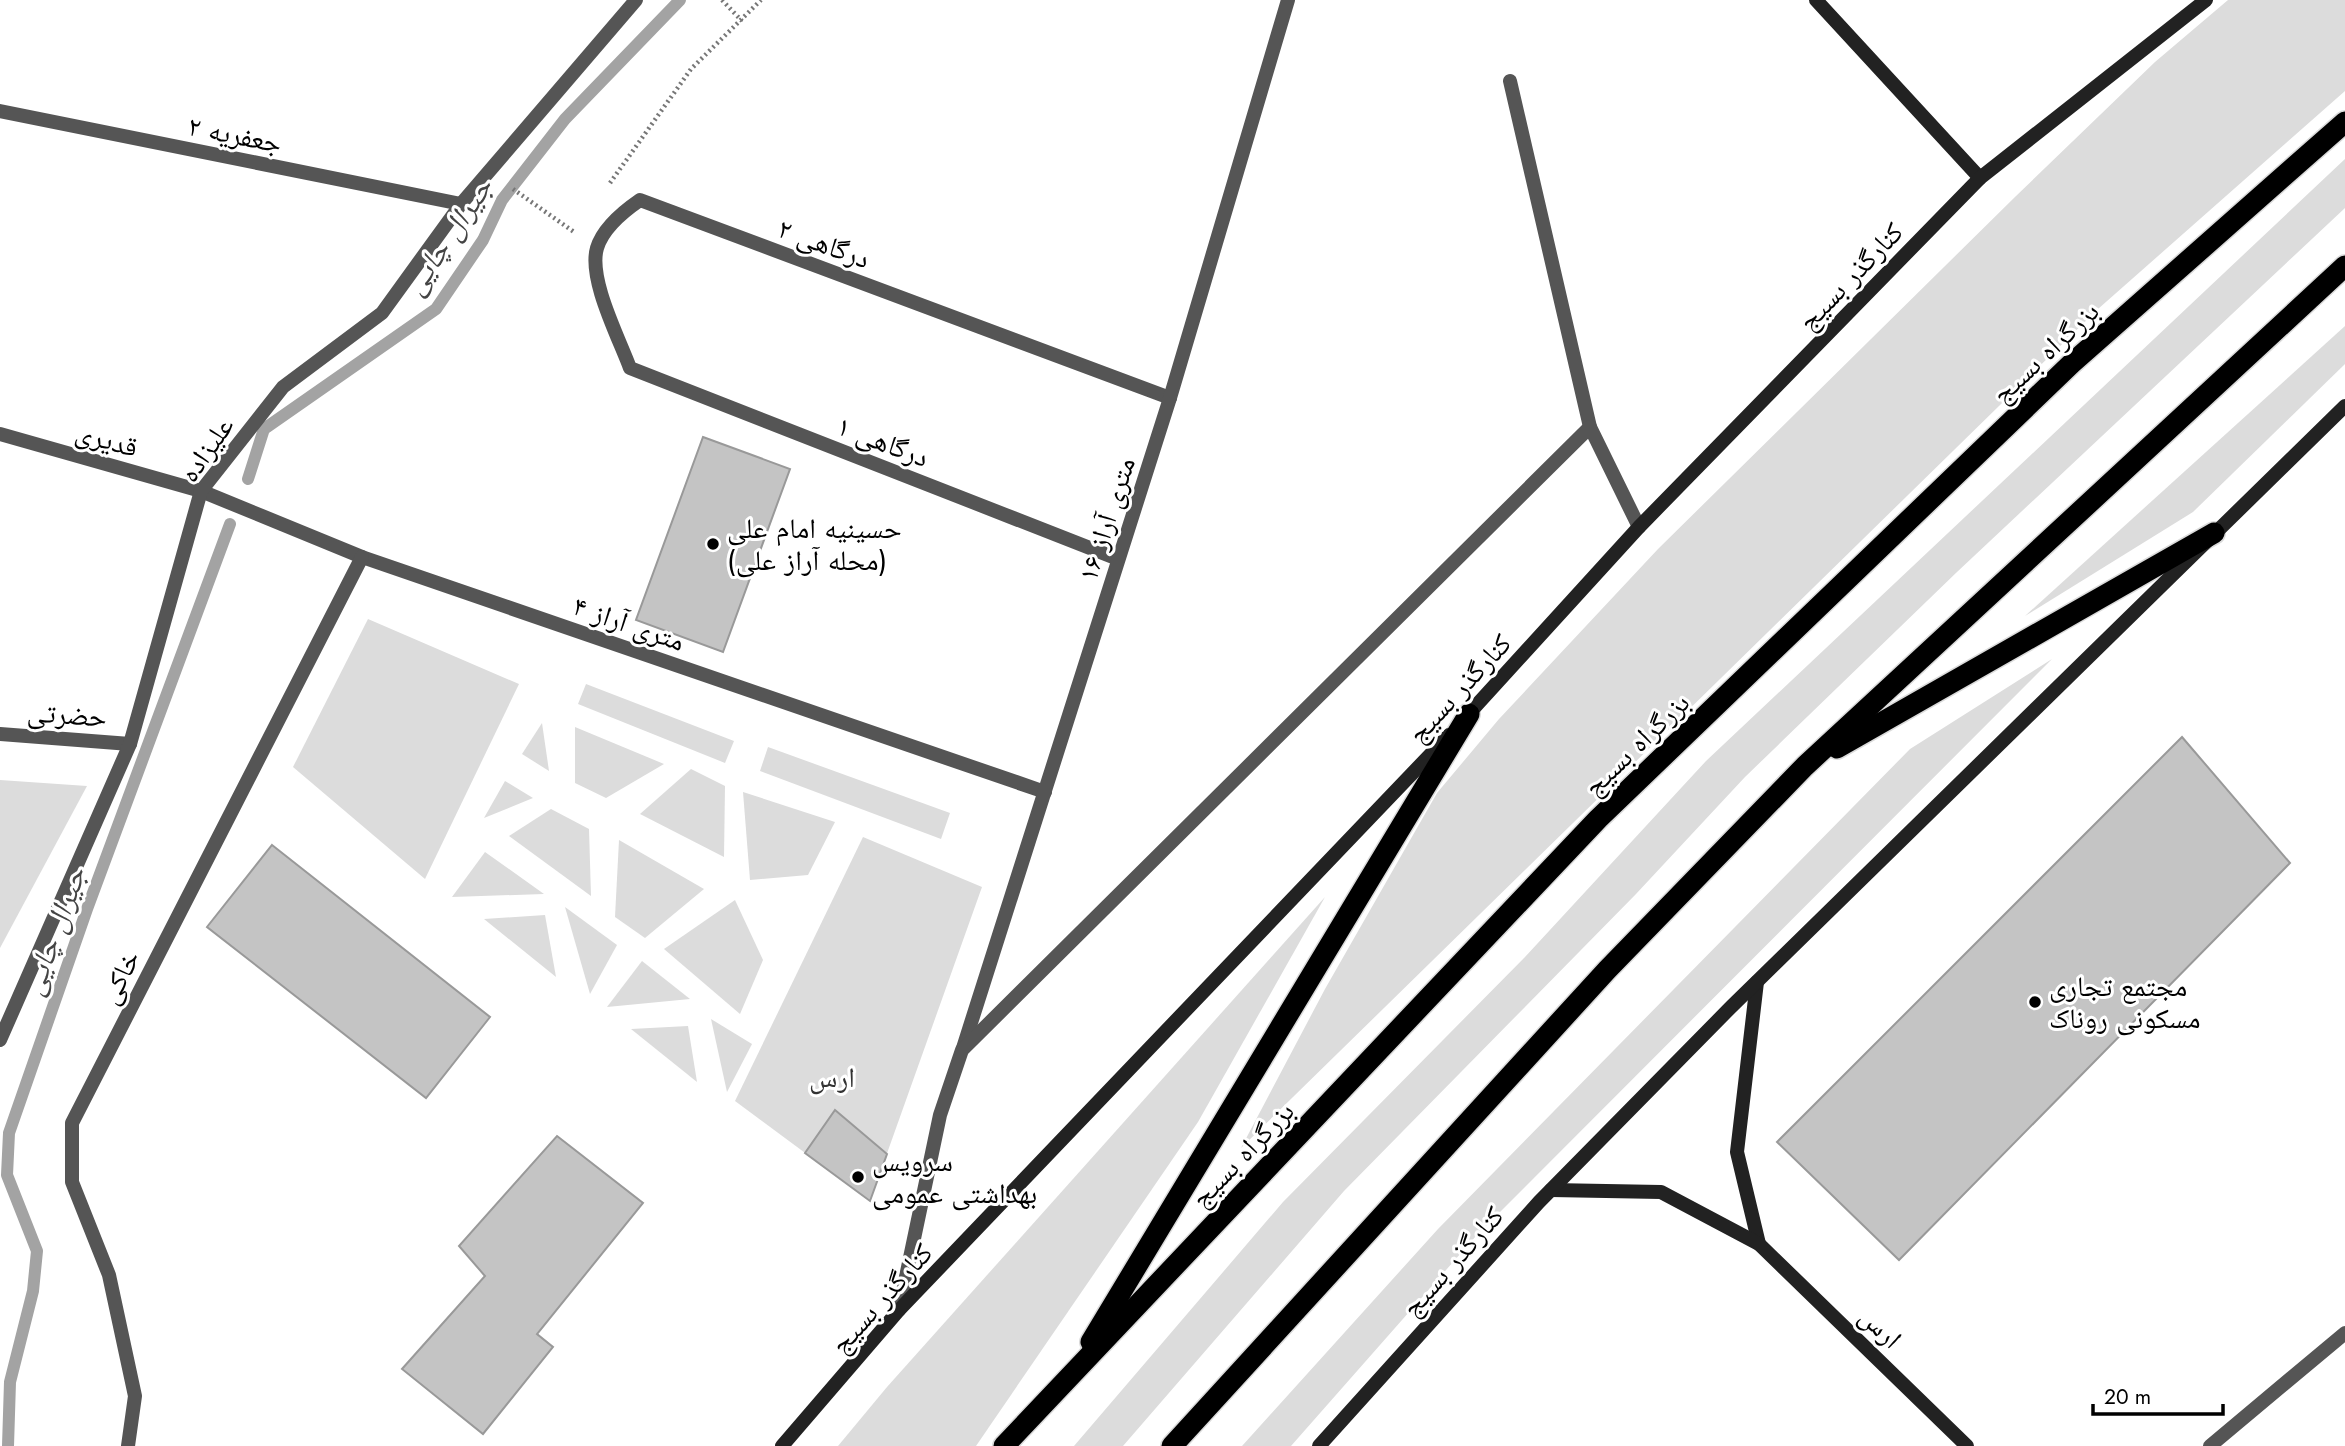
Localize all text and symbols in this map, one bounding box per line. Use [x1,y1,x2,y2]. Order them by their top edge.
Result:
street label: جعفریه ۲ [184,105,285,164]
water label: جیرال چایی [392,168,503,303]
street label: درگاهی ۲ [772,208,876,279]
street label: کنارگذر بسیج [1788,213,1913,340]
street label: بزرگراه بسیج [1982,292,2108,413]
street label: درگاهی ۱ [831,405,935,478]
street label: علیزاده [169,408,244,491]
street label: قدیری [71,411,143,468]
street label: ۱۶ متری آراز [1067,452,1146,587]
place label: حسینیه امام علی (محله آراز علی) [727,508,902,581]
marker: حسینیه امام علی (محله آراز علی) [705,536,721,552]
street label: ۴ متری آراز [567,585,690,662]
street label: کنارگذر بسیج [1398,624,1521,752]
street label: بزرگراه بسیج [1574,683,1699,806]
street label: حضرتی [26,691,108,738]
water label: جیرال چایی [10,860,97,1001]
street label: خاکی [89,943,150,1011]
place label: مجتمع تجاری مسکونی روناک [2049,966,2201,1039]
marker: مجتمع تجاری مسکونی روناک [2027,994,2043,1010]
park label: ارس [809,1057,855,1098]
street label: بزرگراه بسیج [1181,1092,1304,1217]
place label: سرویس بهداشتی عمومی [872,1141,1037,1214]
marker: سرویس بهداشتی عمومی [850,1169,866,1185]
street label: کنارگذر بسیج [1391,1197,1514,1326]
street label: کنارگذر بسیج [820,1234,943,1363]
street label: ارس [1850,1297,1911,1358]
scale bar [2093,1372,2222,1416]
text: 20 m [2104,1382,2151,1412]

